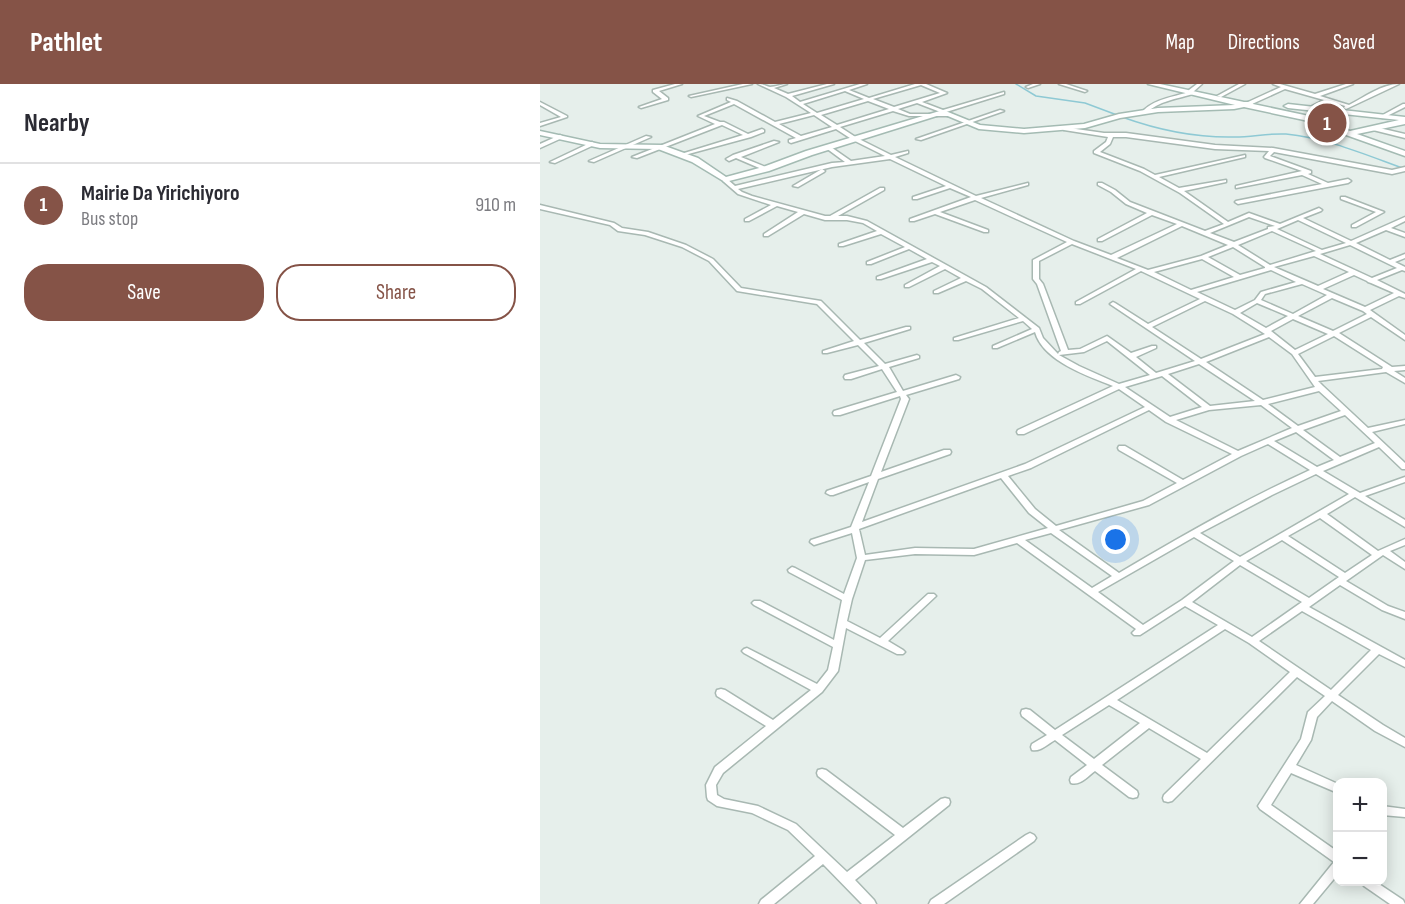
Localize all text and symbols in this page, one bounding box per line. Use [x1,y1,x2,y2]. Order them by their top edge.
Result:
text: Pathlet [30,26,102,59]
text: Map [1165,30,1195,55]
text: Directions [1228,30,1300,55]
text: Saved [1333,30,1375,55]
pin: 1 [1308,100,1346,146]
text: Nearby [24,108,90,139]
text: Mairie Da Yirichiyoro [81,180,239,207]
text: 1 [40,193,47,217]
text: 910 m [475,193,516,217]
text: Bus stop [81,207,138,231]
button: Save [24,264,264,321]
button: Share [276,264,516,321]
your location [1101,525,1130,554]
map controls [1333,778,1387,886]
button: + [1333,778,1387,832]
button: − [1333,832,1387,886]

